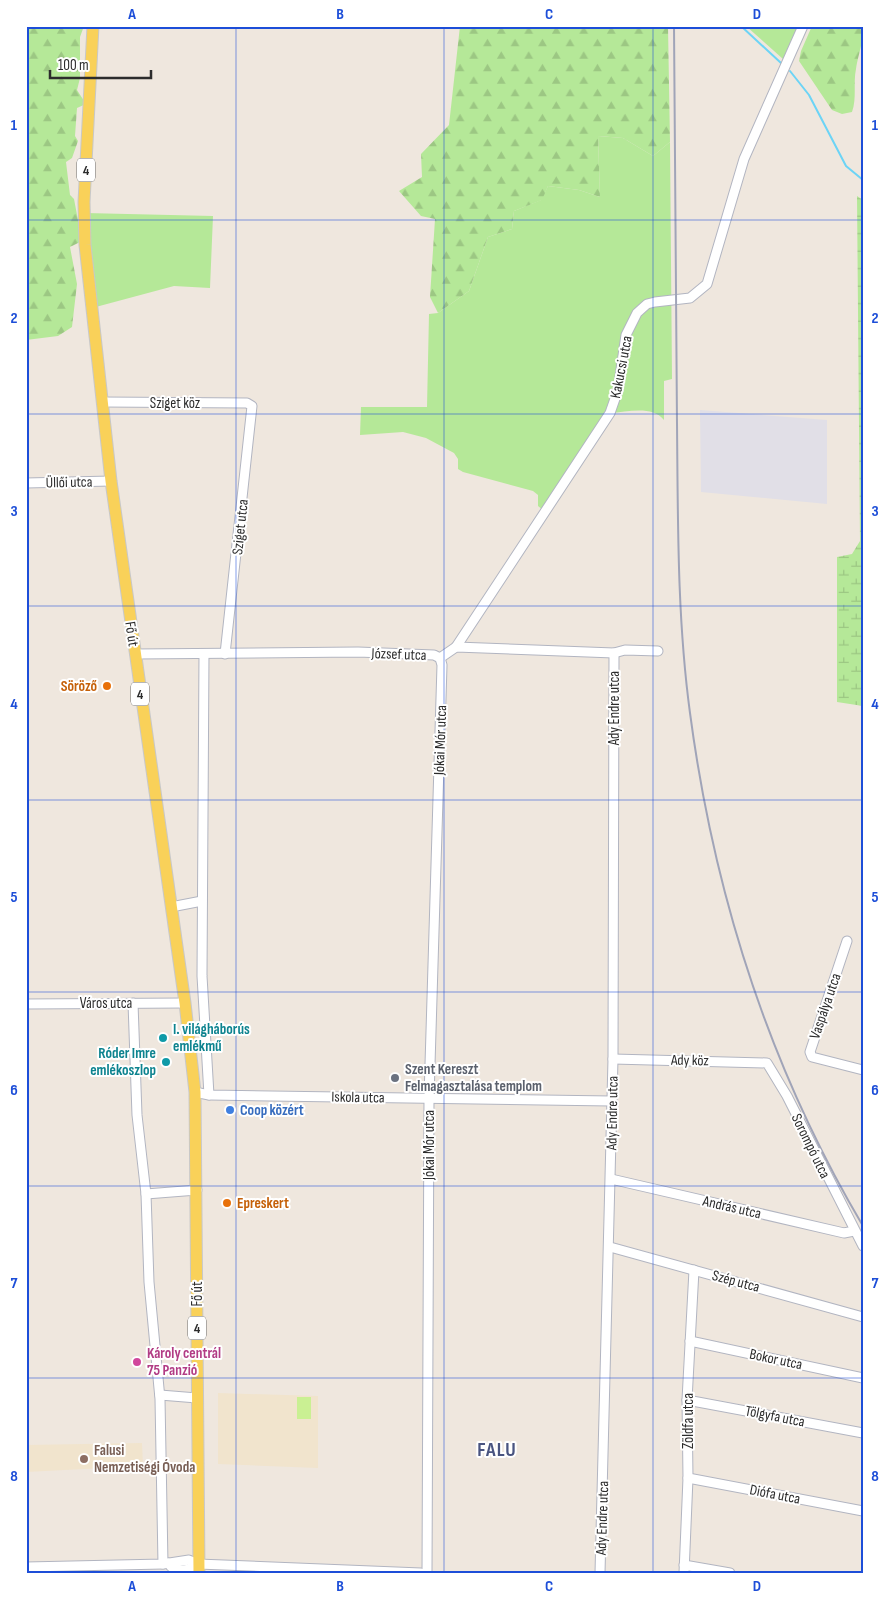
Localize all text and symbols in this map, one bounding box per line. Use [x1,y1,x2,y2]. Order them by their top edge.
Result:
text: A [127,5,136,24]
text: B [336,5,344,24]
text: C [545,5,553,24]
text: D [753,5,761,24]
scale bar [50,48,151,80]
text: 100 m [58,56,89,75]
text: 1 [11,116,18,135]
text: 1 [872,116,879,135]
road number: 4 [77,158,95,182]
text: 2 [10,309,18,328]
text: 2 [871,309,879,328]
street label: Kakucsi utca [606,334,637,400]
street label: Sziget köz [150,394,201,413]
street label: Üllői utca [45,473,93,492]
street label: Sziget utca [228,498,253,556]
text: 3 [10,502,18,521]
text: 3 [871,502,879,521]
street label: Fő út [120,620,143,648]
street label: József utca [370,644,427,665]
street label: Ady Endre utca [605,671,624,746]
place label: Söröző [61,677,97,696]
marker: Söröző [101,680,113,692]
road number: 4 [131,682,149,706]
text: 4 [10,695,18,714]
text: 4 [871,695,879,714]
street label: Jókai Mór utca [430,704,451,776]
text: 5 [10,888,18,907]
text: 5 [871,888,879,907]
street label: Vaspálya utca [805,971,846,1042]
street label: Város utca [80,994,132,1013]
place label: I. világháborús emlékmű [173,1020,250,1056]
marker: I. világháborús emlékmű [157,1032,169,1044]
place label: Róder Imre emlékoszlop [90,1044,156,1080]
street label: Ady köz [670,1051,710,1070]
marker: Róder Imre emlékoszlop [160,1056,172,1068]
place label: Szent Kereszt Felmagasztalása templom [405,1060,542,1096]
marker: Szent Kereszt Felmagasztalása templom [389,1072,401,1084]
street label: Ady Endre utca [602,1075,623,1151]
text: 6 [10,1081,18,1100]
text: 6 [871,1081,879,1100]
street label: Iskola utca [331,1088,385,1107]
place label: Coop közért [240,1101,304,1120]
marker: Coop közért [224,1104,236,1116]
street label: Jókai Mór utca [420,1110,439,1181]
street label: Sorompó utca [787,1111,834,1182]
street label: András utca [700,1191,763,1223]
place label: Epreskert [237,1194,289,1213]
marker: Epreskert [221,1197,233,1209]
street label: Szép utca [710,1266,762,1297]
text: 7 [11,1274,18,1293]
text: 7 [872,1274,879,1293]
street label: Fő út [188,1281,207,1306]
road number: 4 [188,1316,206,1340]
place label: Károly centrál 75 Panzió [147,1344,221,1380]
street label: Bokor utca [748,1345,804,1374]
marker: Károly centrál 75 Panzió [131,1356,143,1368]
street label: Zöldfa utca [679,1393,698,1449]
street label: Tölgyfa utca [743,1401,807,1432]
district label: FALU [477,1438,517,1462]
place label: Falusi Nemzetiségi Óvoda [94,1441,195,1477]
marker: Falusi Nemzetiségi Óvoda [78,1453,90,1465]
text: 8 [10,1467,18,1486]
text: 8 [871,1467,879,1486]
street label: Ady Endre utca [592,1480,613,1556]
street label: Diófa utca [748,1480,802,1509]
text: A [127,1577,136,1596]
text: B [336,1577,344,1596]
text: C [545,1577,553,1596]
text: D [753,1577,761,1596]

